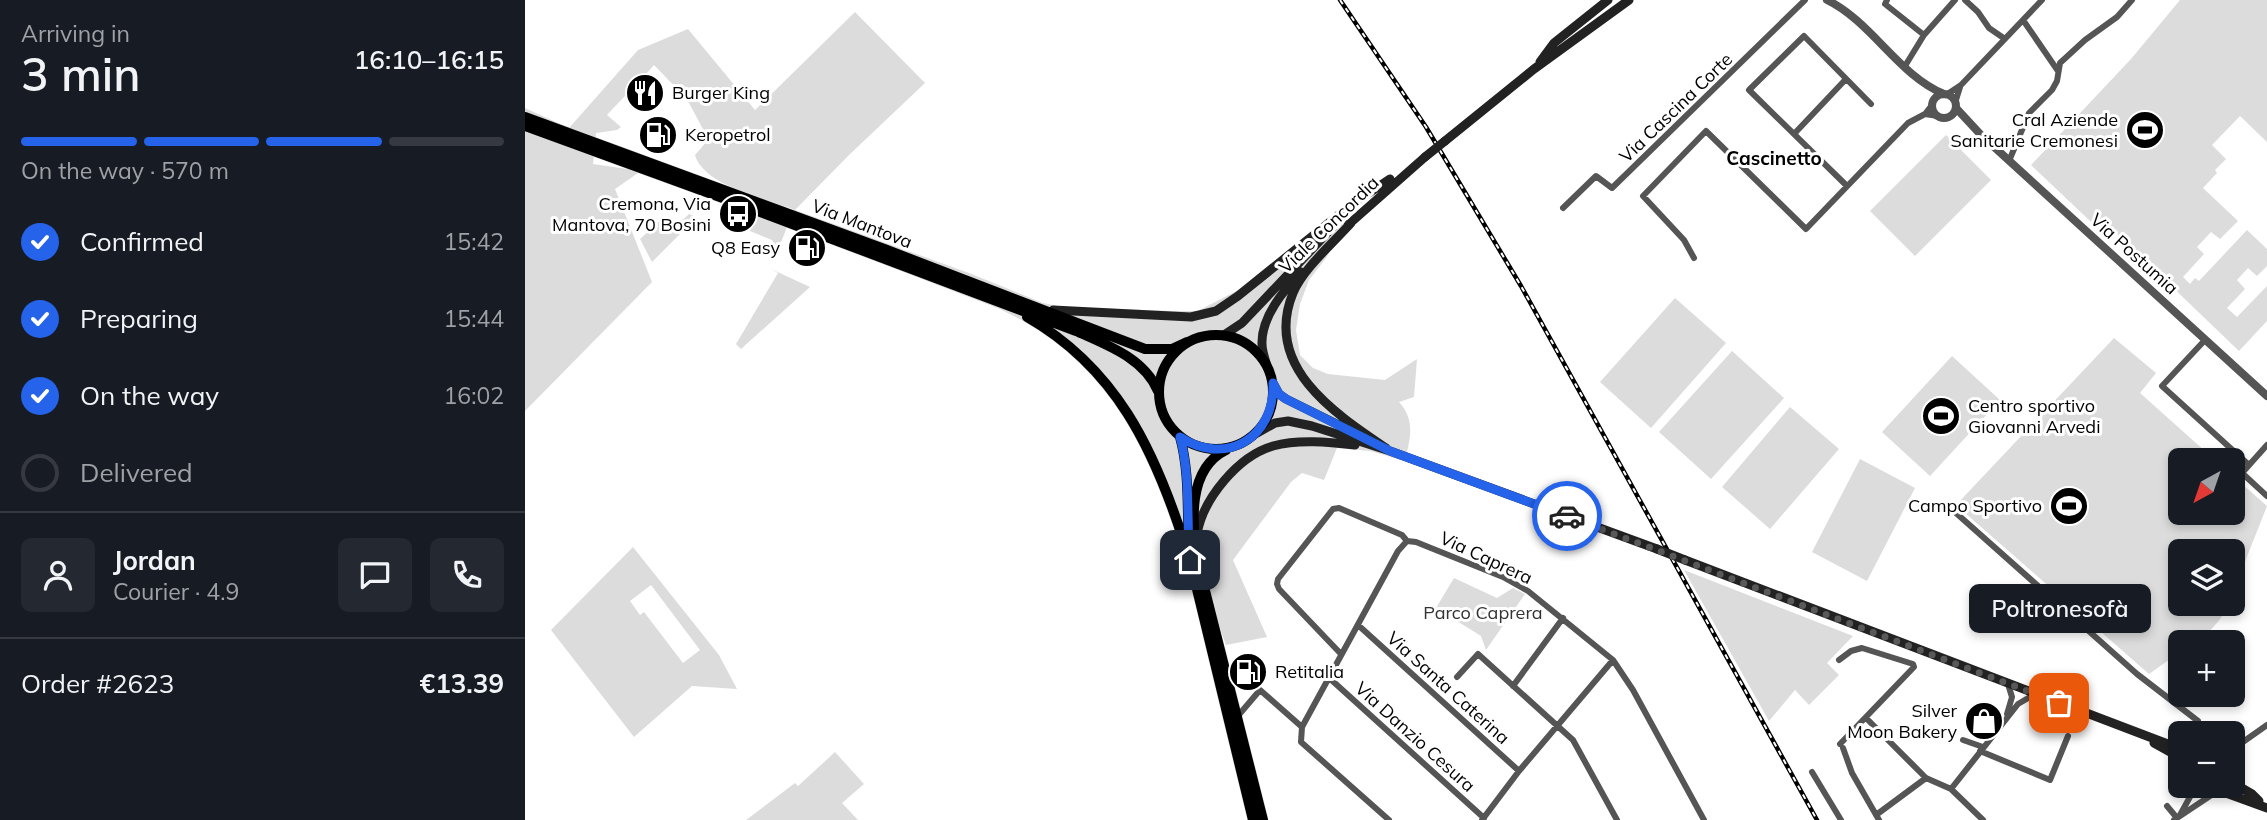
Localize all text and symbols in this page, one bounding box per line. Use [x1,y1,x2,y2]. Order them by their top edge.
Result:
text: Arriving in [21,19,130,48]
text: 16:10–16:15 [354,43,504,76]
text: 3 min [21,45,140,103]
street label: Via Cascina Corte [1614,48,1737,167]
restaurant icon: Burger King [624,72,666,114]
place label: Burger King [672,81,770,104]
place label: Cral Aziende Sanitarie Cremonesi [1951,108,2118,152]
sports icon: Cral Aziende Sanitarie Cremonesi [2124,109,2166,151]
fuel station icon: Keropetrol [637,114,679,156]
place label: Keropetrol [685,123,771,146]
district label: Cascinetto [1726,146,1822,170]
text: On the way · 570 m [21,156,229,185]
street label: Viale Concordia [1274,171,1383,278]
place label: Cremona, Via Mantova, 70 Bosini [552,192,711,236]
bus stop icon: Cremona, Via Mantova, 70 Bosini [717,193,759,235]
street label: Via Mantova [809,194,916,253]
street label: Via Postumia [2086,208,2183,299]
icon: check [21,223,59,261]
text: Confirmed [80,225,204,258]
text: 15:42 [444,227,504,256]
fuel station icon: Q8 Easy [786,227,828,269]
place label: Q8 Easy [711,236,780,259]
icon: check [21,300,59,338]
text: Preparing [80,302,198,335]
text: 15:44 [444,304,504,333]
icon: check [21,377,59,415]
text: On the way [80,379,219,412]
text: 16:02 [444,381,504,410]
place label: Centro sportivo Giovanni Arvedi [1968,394,2100,438]
sports icon: Centro sportivo Giovanni Arvedi [1920,395,1962,437]
north arrow [2168,448,2245,525]
map controls [2168,448,2245,798]
text: Delivered [80,456,193,489]
courier [1532,481,1602,551]
sports icon: Campo Sportivo [2048,485,2090,527]
place label: Campo Sportivo [1908,494,2042,517]
icon: car [1548,497,1586,535]
street label: Via Caprera [1436,526,1536,589]
pin [1160,530,1220,590]
button: person [21,538,95,612]
button: chat [338,538,412,612]
button: phone [430,538,504,612]
button: layers [2168,539,2245,616]
icon: home [1171,541,1209,579]
text: Jordan [113,544,196,577]
text: Courier · 4.9 [113,577,239,606]
callout: Poltronesofà [1968,584,2150,633]
text: Poltronesofà [1992,594,2128,623]
park label: Parco Caprera [1423,601,1543,624]
street label: Via Santa Caterina [1382,626,1515,749]
button: + [2168,630,2245,707]
fuel station icon: Retitalia [1227,651,1269,693]
place label: Retitalia [1275,660,1344,683]
text: Order #2623 [21,667,174,700]
text: €13.39 [420,667,504,700]
pin [2029,673,2089,733]
street label: Via Danzio Cesura [1350,677,1480,797]
icon: bag [2040,684,2078,722]
place label: Silver Moon Bakery [1847,699,1957,743]
shop icon: Silver Moon Bakery [1963,700,2005,742]
button: − [2168,721,2245,798]

